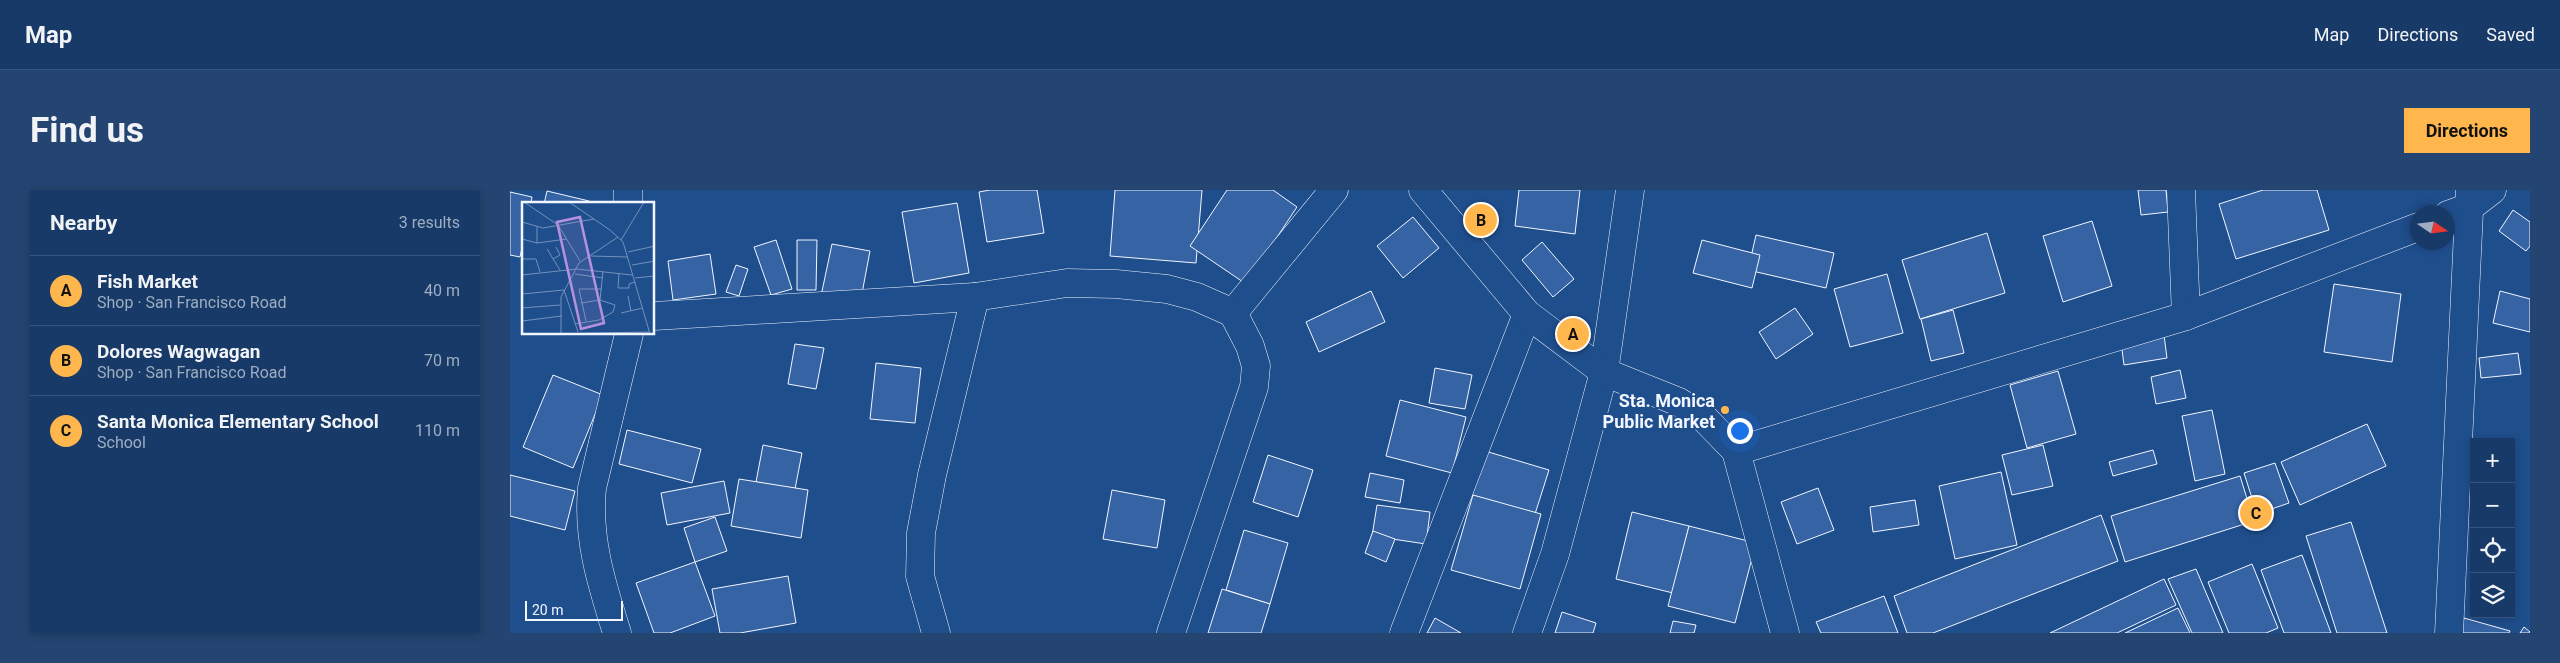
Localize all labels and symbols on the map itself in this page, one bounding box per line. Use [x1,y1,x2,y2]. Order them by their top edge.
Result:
pin: B [1465,201,1497,239]
inset map [522,202,655,335]
north arrow [2410,205,2455,250]
pin: A [1557,315,1589,353]
place label: Sta. Monica Public Market [1603,390,1715,432]
marker: Sta. Monica Public Market [1719,404,1731,416]
your location [1727,418,1753,444]
pin: C [2240,494,2272,532]
scale bar [525,598,622,621]

